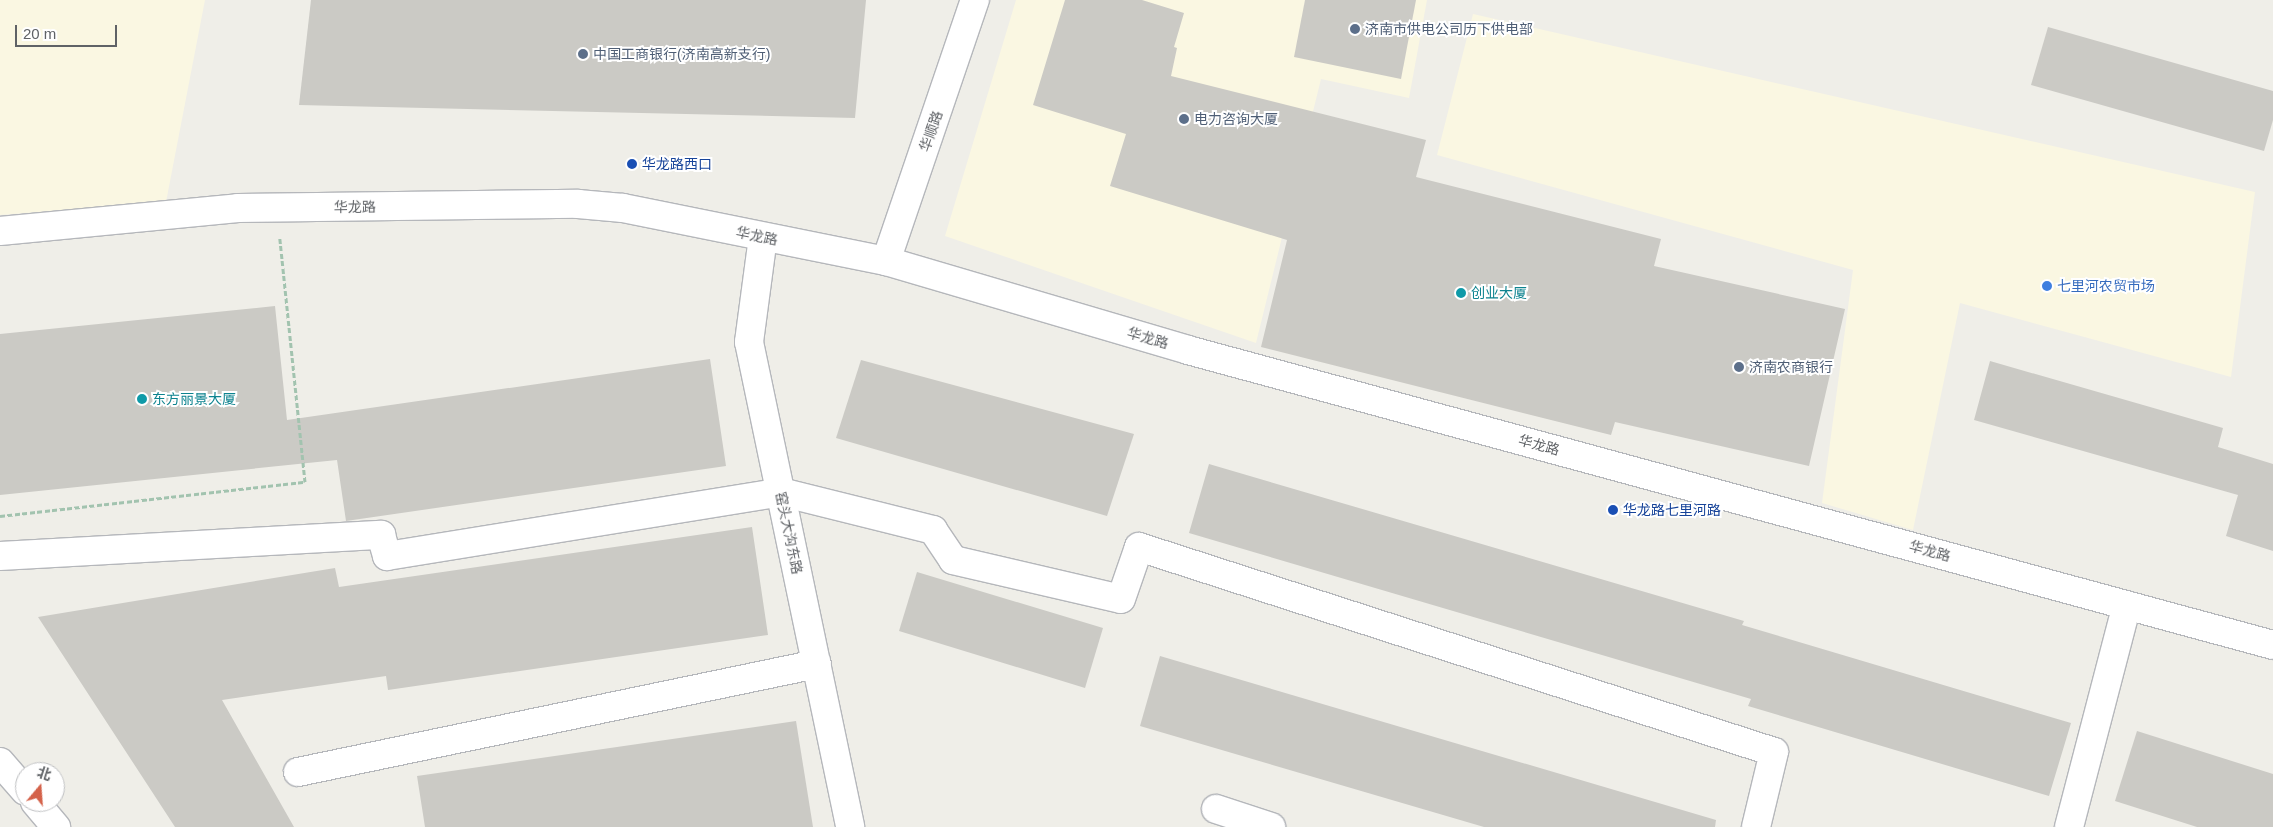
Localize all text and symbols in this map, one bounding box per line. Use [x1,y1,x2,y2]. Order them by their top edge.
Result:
scale bar [18,15,120,47]
place label: 济南市供电公司历下供电部 [1365,21,1533,37]
marker: 济南市供电公司历下供电部 [1349,23,1361,35]
text: 20 m [23,25,56,42]
place label: 中国工商银行(济南高新支行) [593,46,770,62]
marker: 中国工商银行(济南高新支行) [577,48,589,60]
street label: 华顺路 [916,108,946,154]
place label: 电力咨询大厦 [1194,111,1278,127]
marker: 电力咨询大厦 [1178,113,1190,125]
place label: 华龙路西口 [642,156,712,172]
marker: 华龙路西口 [626,158,638,170]
street label: 华龙路 [334,198,376,216]
street label: 华龙路 [735,224,779,248]
place label: 七里河农贸市场 [2057,278,2155,294]
marker: 七里河农贸市场 [2041,280,2053,292]
place label: 创业大厦 [1471,285,1527,301]
marker: 创业大厦 [1455,287,1467,299]
street label: 华龙路 [1125,324,1171,352]
place label: 济南农商银行 [1749,359,1833,375]
marker: 济南农商银行 [1733,361,1745,373]
place label: 东方丽景大厦 [152,391,236,407]
marker: 东方丽景大厦 [136,393,148,405]
street label: 华龙路 [1517,431,1561,459]
street label: 窑头大沟东路 [772,490,806,576]
place label: 华龙路七里河路 [1623,502,1721,518]
marker: 华龙路七里河路 [1607,504,1619,516]
street label: 华龙路 [1908,537,1952,565]
north arrow [15,762,65,812]
text: 北 [35,764,53,783]

